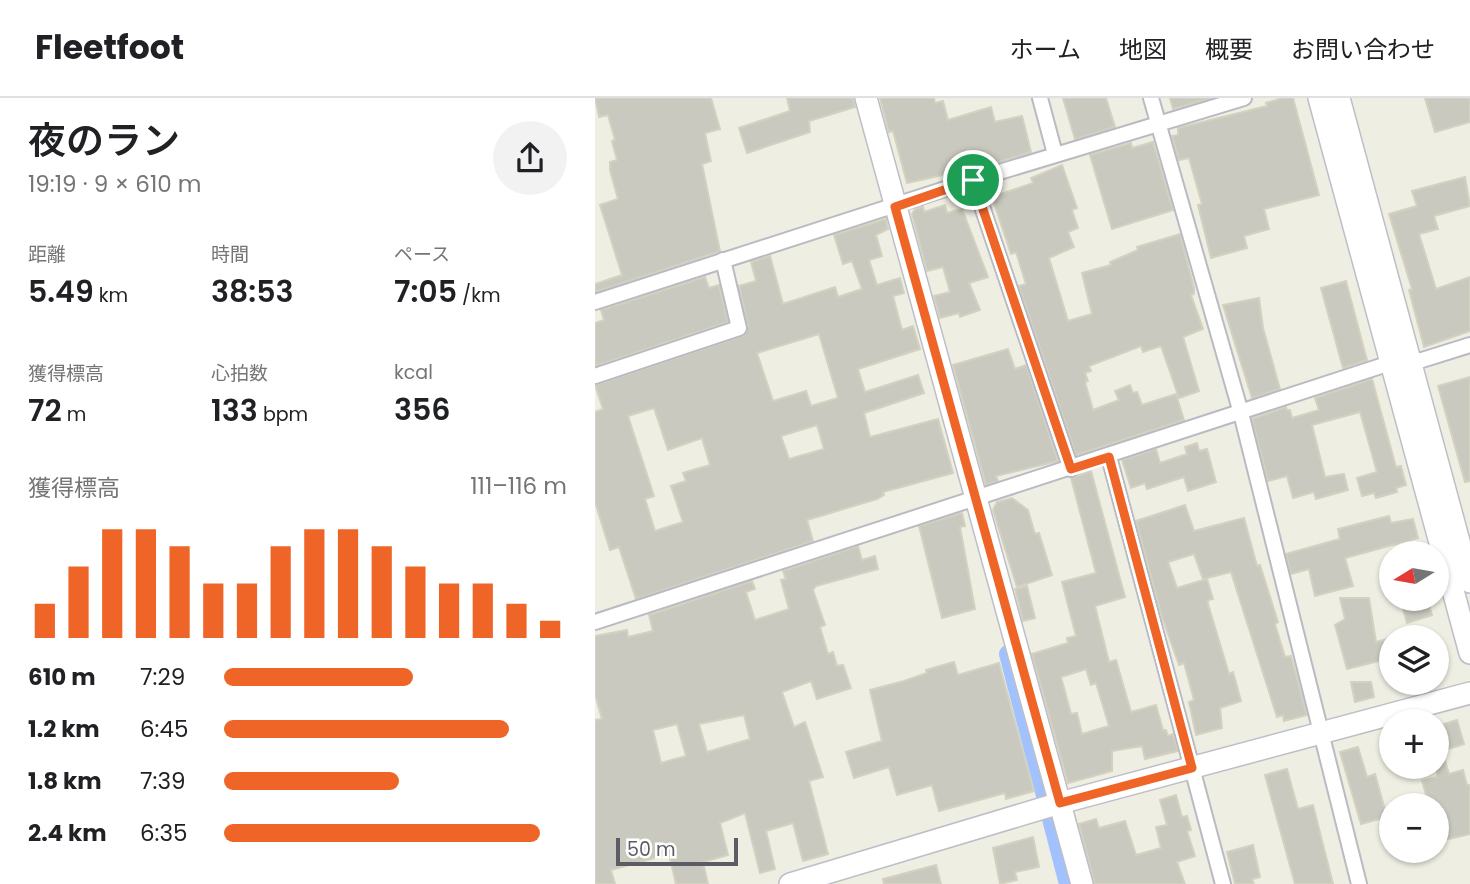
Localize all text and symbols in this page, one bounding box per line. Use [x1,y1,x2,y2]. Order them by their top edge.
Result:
text: Fleetfoot [35,24,184,71]
text: ホーム [1010,33,1081,66]
text: 地図 [1119,33,1167,66]
text: 概要 [1205,33,1253,66]
text: お問い合わせ [1291,33,1435,66]
text: 夜のラン [28,114,180,167]
button: share [493,121,567,195]
pin [943,150,1003,210]
icon: arrive [954,161,992,199]
text: 19:19 · 9 × 610 m [28,168,202,200]
text: 距離 [28,241,66,268]
text: 時間 [211,241,249,268]
text: ペース [394,241,450,268]
text: 5.49 [28,270,94,313]
text: 38:53 [211,270,293,313]
text: 7:05 [394,270,457,313]
text: km [94,282,128,309]
text: /km [457,282,501,309]
text: kcal [394,359,433,386]
text: 獲得標高 [28,360,104,387]
text: 心拍数 [211,360,268,387]
text: 356 [394,388,451,431]
text: 72 [28,389,62,432]
text: 133 [211,389,258,432]
text: m [62,401,86,428]
text: bpm [258,401,308,428]
text: 111–116 m [470,470,567,502]
text: 獲得標高 [28,472,120,504]
north arrow [1379,541,1449,611]
map controls [1379,541,1449,863]
button: layers [1379,625,1449,695]
text: 610 m [28,661,96,693]
text: 7:29 [140,661,185,693]
button: + [1379,709,1449,779]
text: 1.2 km [28,713,100,745]
text: 6:45 [140,713,188,745]
text: 1.8 km [28,765,102,797]
text: 7:39 [140,765,186,797]
button: − [1379,793,1449,863]
text: 2.4 km [28,817,107,849]
text: 6:35 [140,817,188,849]
scale bar [616,835,739,867]
text: 50 m [627,836,676,863]

